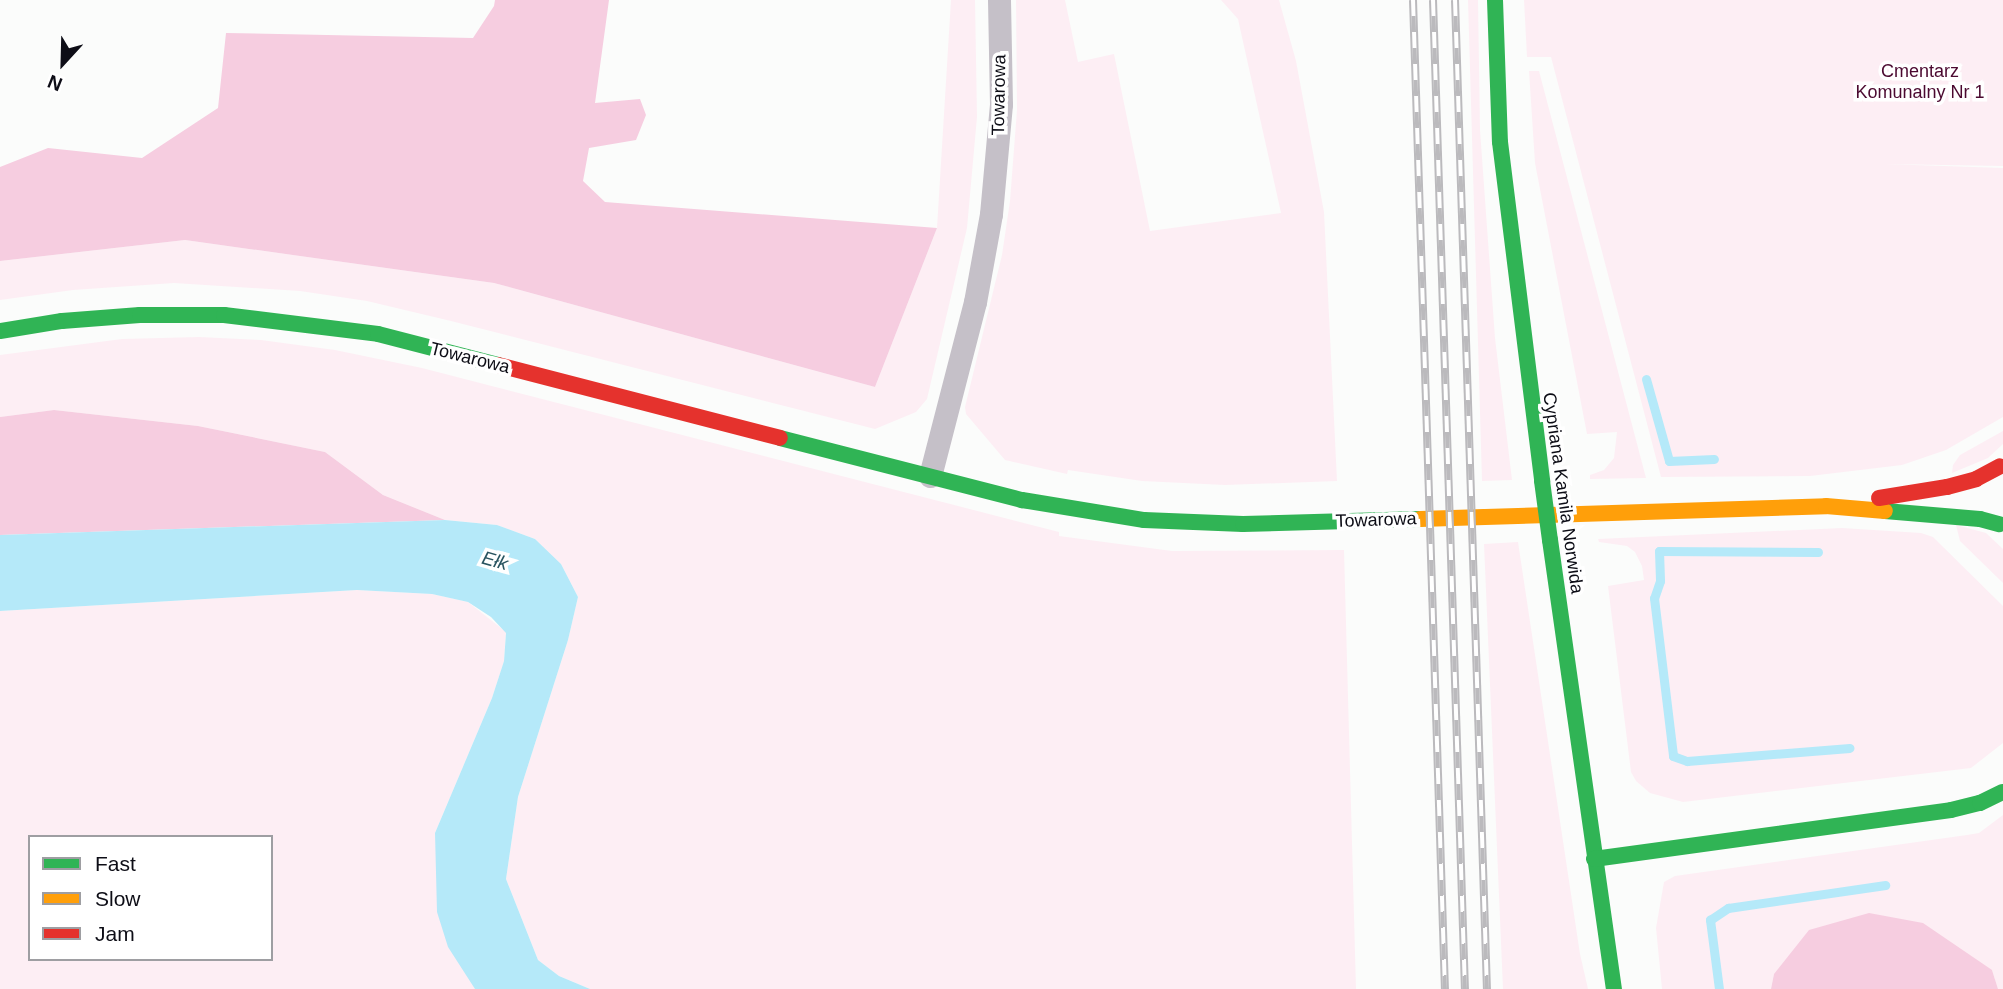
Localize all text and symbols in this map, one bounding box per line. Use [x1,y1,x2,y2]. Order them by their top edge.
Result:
north arrow [28,28,98,98]
street label: Towarowa [987,54,1011,136]
park label: Cmentarz Komunalny Nr 1 [1855,61,1985,104]
text: N [45,71,65,95]
street label: Towarowa [428,338,512,378]
street label: Cypriana Kamila Norwida [1538,391,1588,595]
street label: Towarowa [1335,508,1417,532]
water label: Ełk [479,546,511,576]
legend [28,835,273,961]
text: Fast [95,852,136,875]
text: Slow [95,887,141,910]
text: Jam [95,922,135,945]

